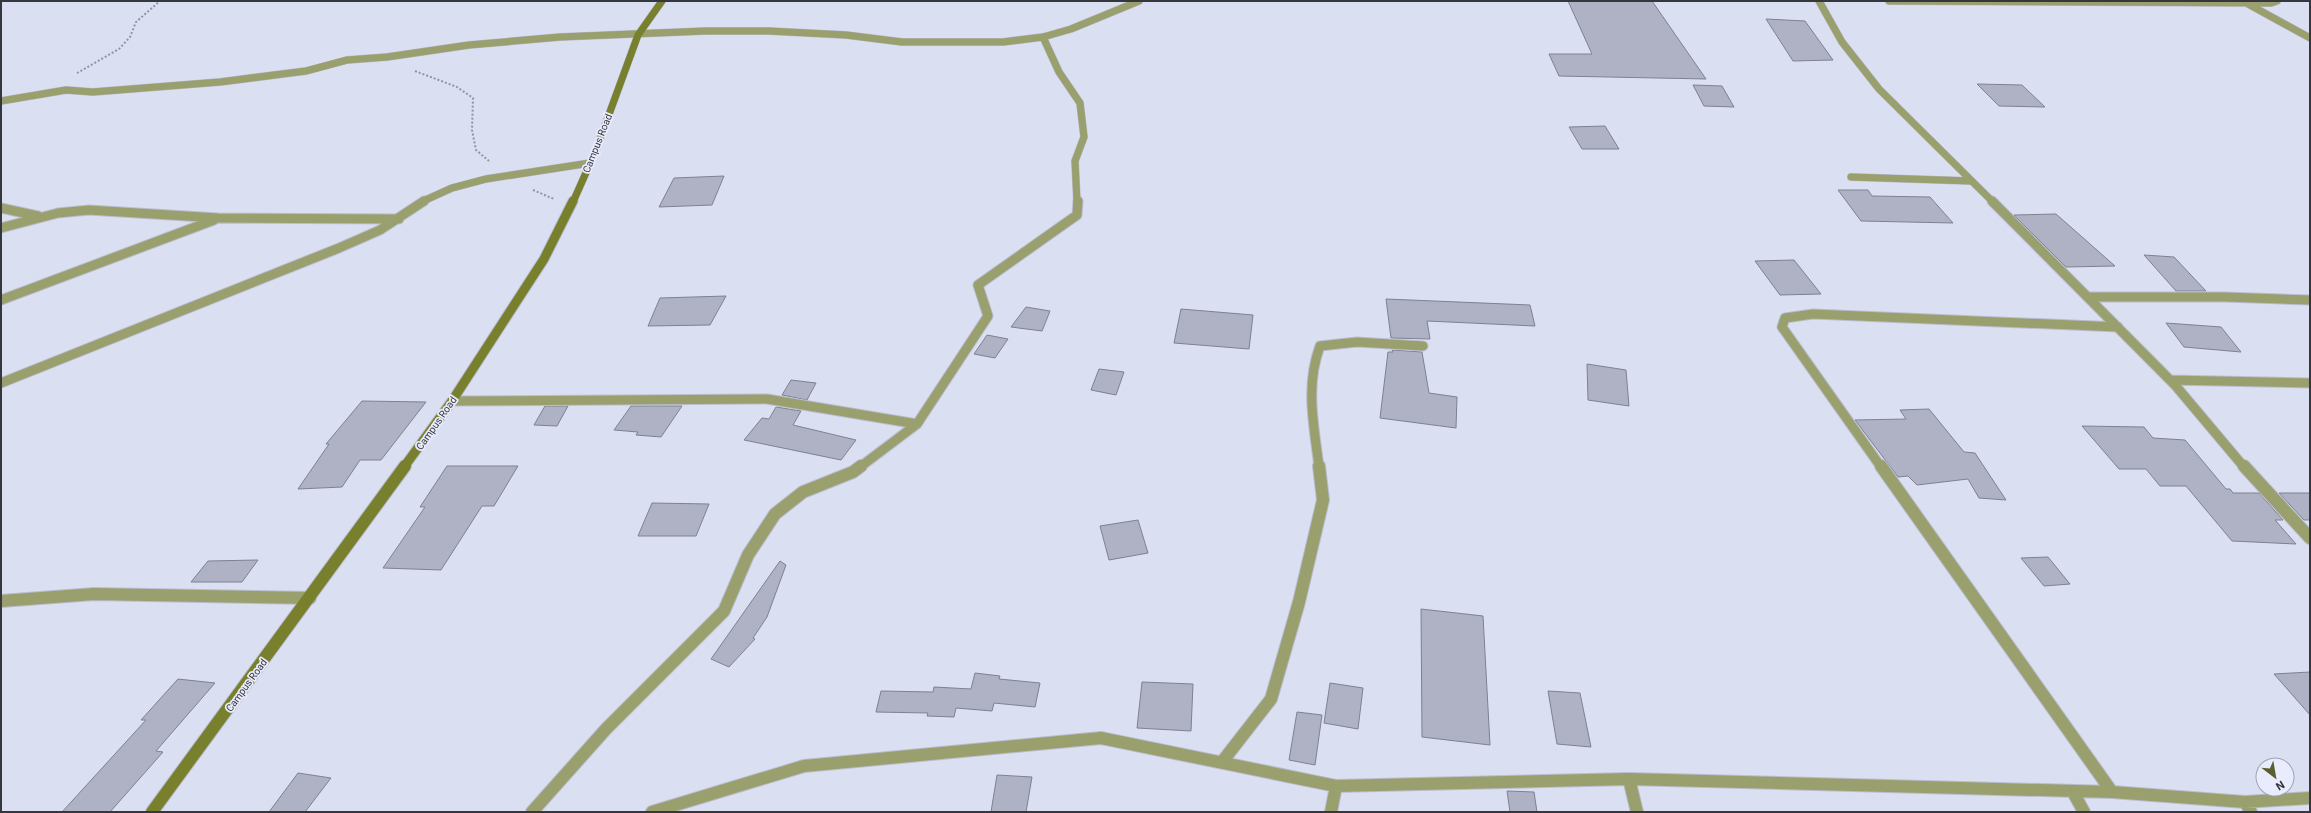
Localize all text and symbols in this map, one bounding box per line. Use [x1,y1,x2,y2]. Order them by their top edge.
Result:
street label: Campus Road [581,112,614,174]
street label: Campus Road [414,395,459,452]
street label: Campus Road [224,657,269,714]
north arrow [2255,757,2295,797]
text: N [2273,778,2287,793]

